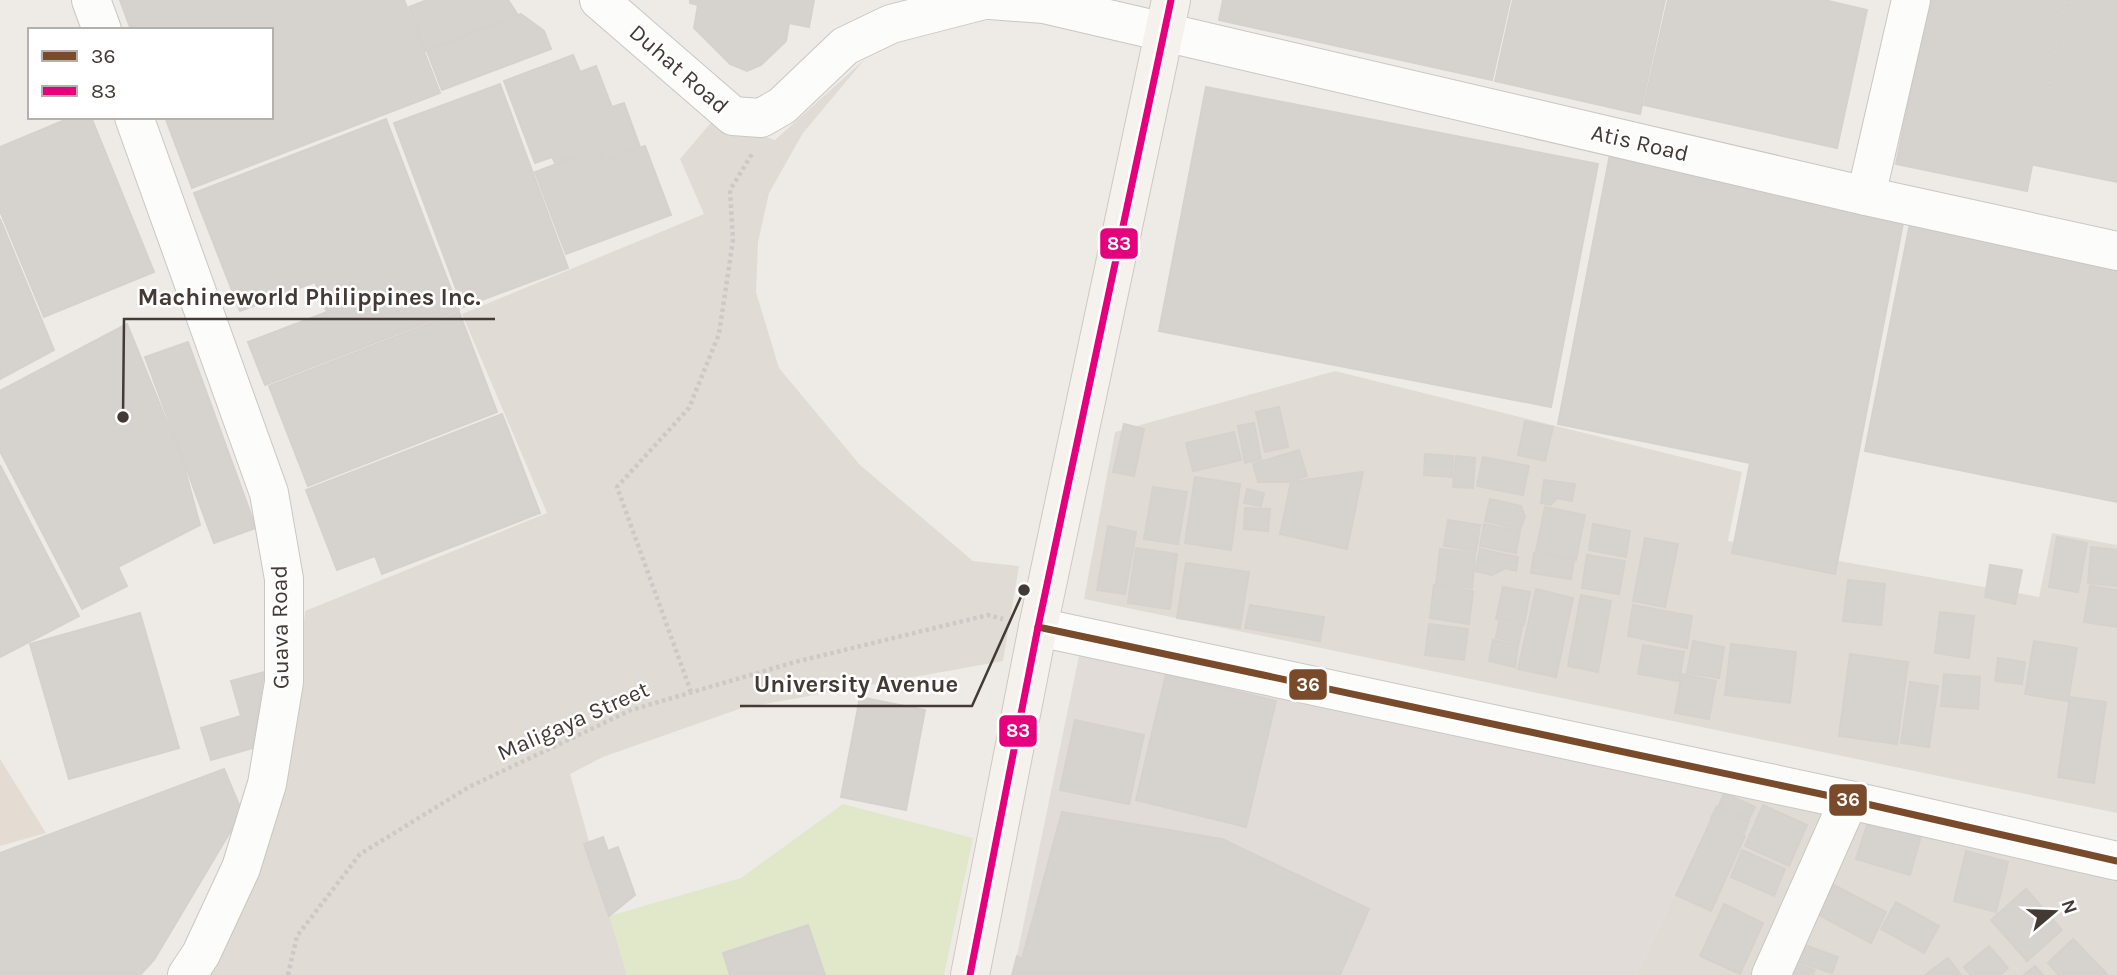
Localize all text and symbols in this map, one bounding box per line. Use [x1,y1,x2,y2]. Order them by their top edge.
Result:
street label: Duhat Road [624,19,734,119]
legend [28,28,273,119]
text: 36 [91,44,115,68]
text: 83 [91,79,116,103]
street label: Atis Road [1589,119,1691,167]
line badge: 83 [1099,227,1139,260]
text: 83 [1107,233,1131,255]
callout: Machineworld Philippines Inc. [124,274,495,319]
text: Machineworld Philippines Inc. [137,283,481,311]
street label: Guava Road [265,565,295,689]
callout: University Avenue [740,661,972,706]
line badge: 36 [1288,668,1328,701]
text: University Avenue [754,670,958,698]
text: 36 [1296,674,1320,696]
street label: Maligaya Street [493,675,653,766]
line badge: 83 [998,714,1038,748]
text: 83 [1006,720,1030,742]
line badge: 36 [1828,783,1868,817]
text: 36 [1836,789,1860,811]
north arrow [2019,877,2089,947]
text: N [2057,897,2082,917]

